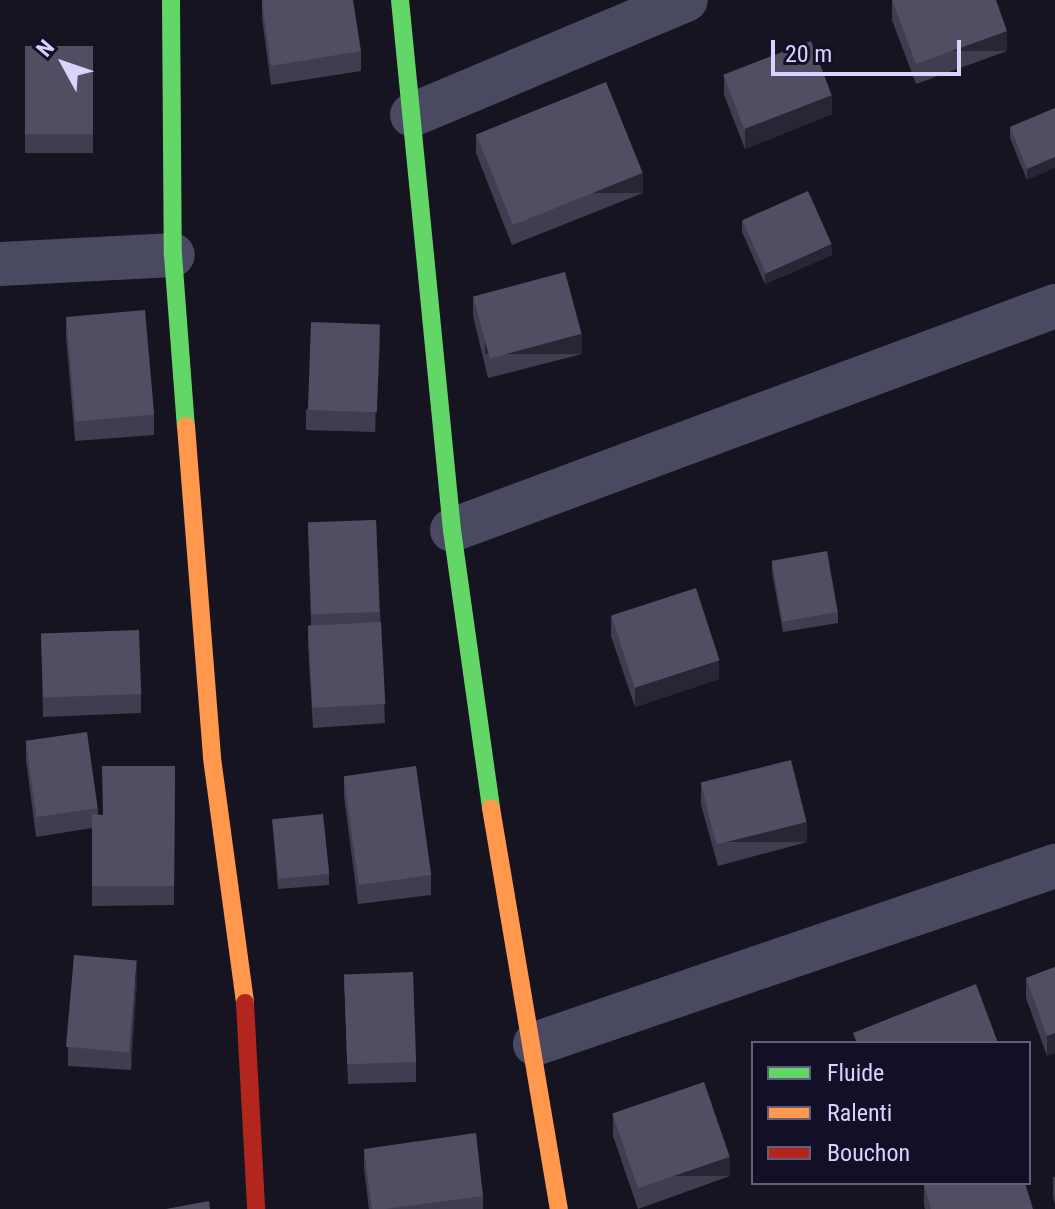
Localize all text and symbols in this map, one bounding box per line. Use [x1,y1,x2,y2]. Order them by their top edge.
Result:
north arrow [24,24,104,104]
scale bar [775,24,965,74]
text: N [31,35,59,61]
text: 20 m [785,40,832,68]
legend [751,1041,1031,1185]
text: Fluide [827,1059,884,1087]
text: Ralenti [827,1099,892,1127]
text: Bouchon [827,1139,910,1167]

